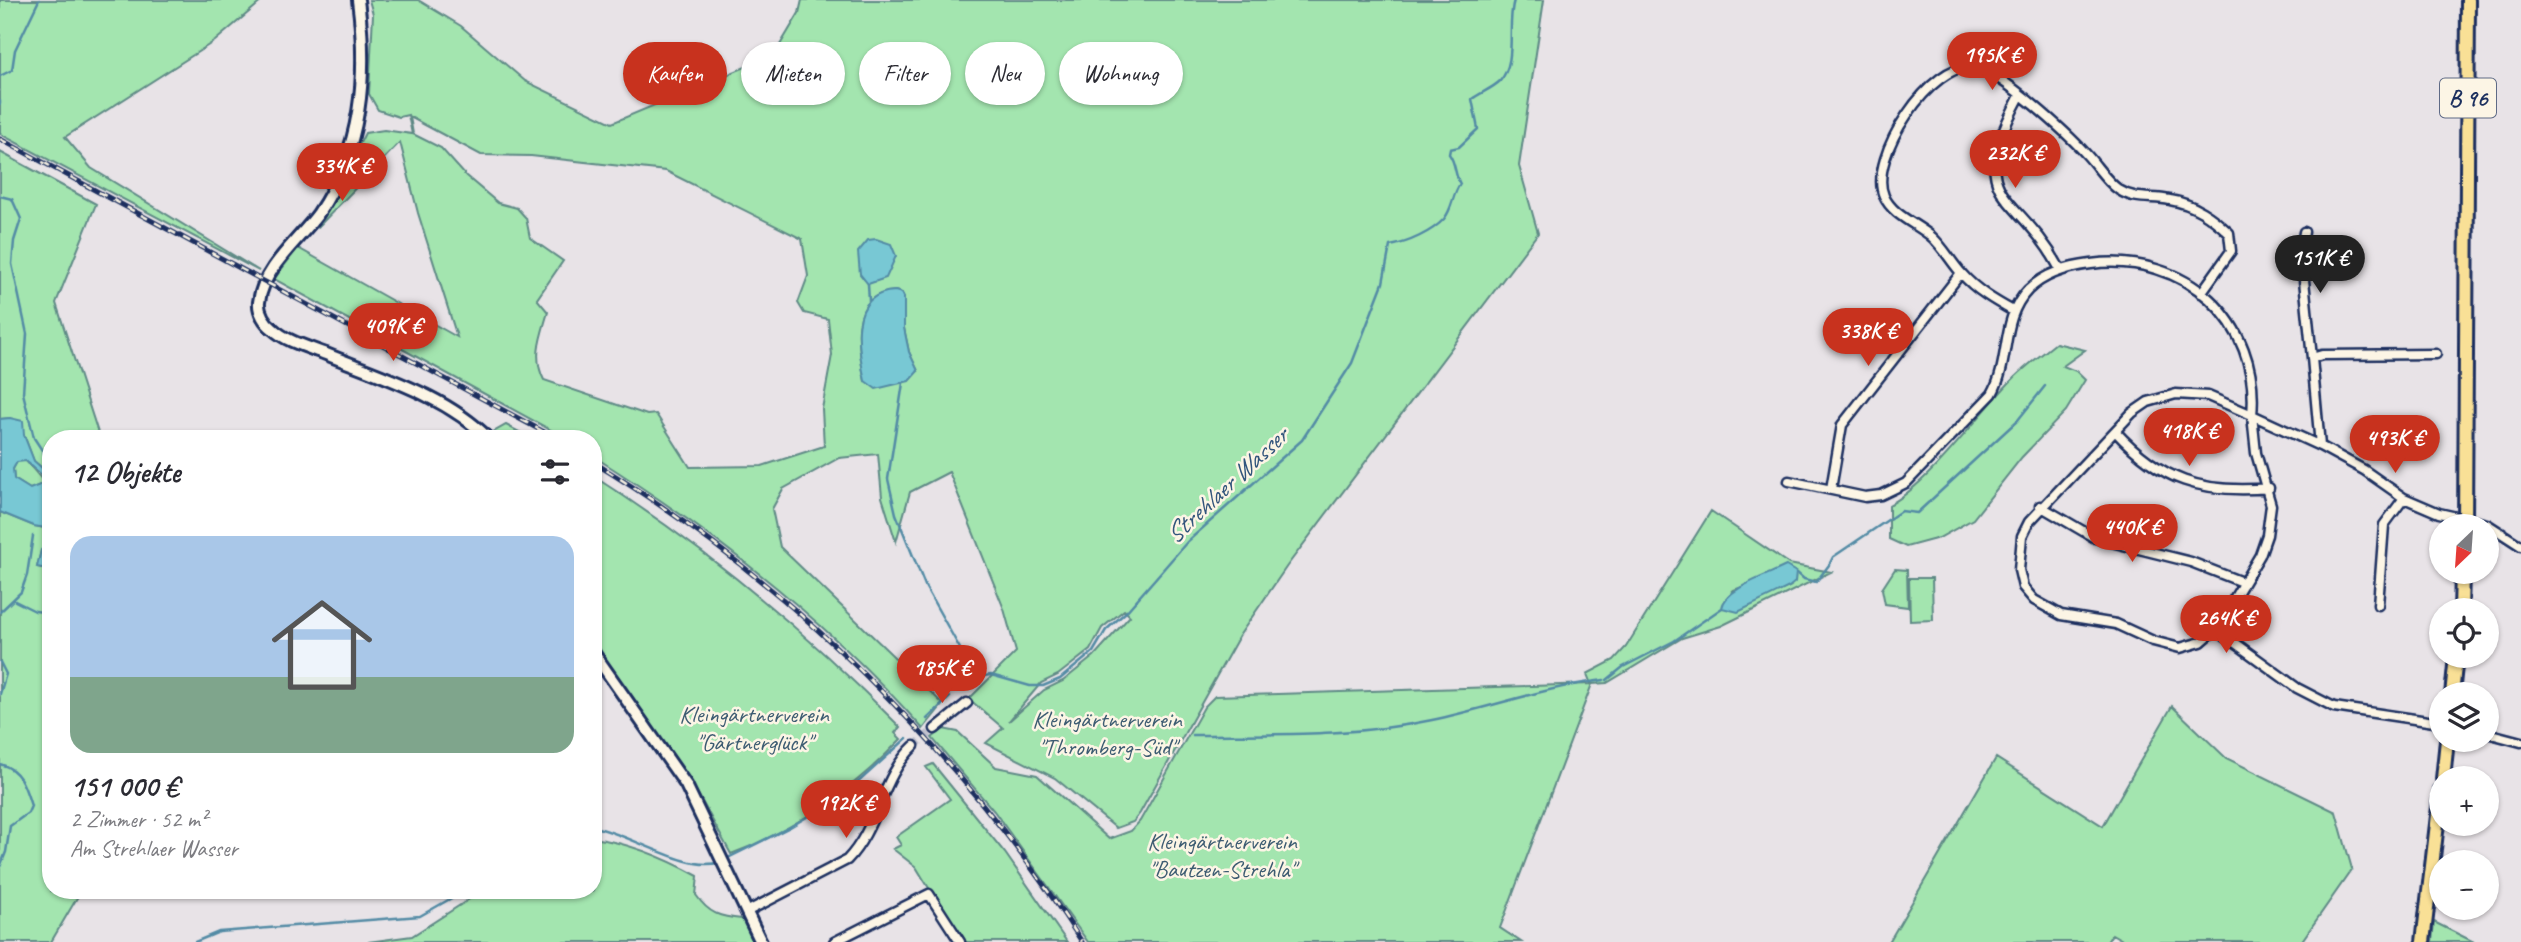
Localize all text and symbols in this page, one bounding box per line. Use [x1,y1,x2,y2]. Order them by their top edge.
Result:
pin: 195K € [1935,32,2049,92]
text: 195K € [1963,40,2021,69]
chip: Kaufen [623,42,727,105]
chip: Mieten [741,42,845,105]
chip: Filter [859,42,951,105]
chip: Neu [965,42,1045,105]
chip: Wohnung [1059,42,1183,105]
road number: B 96 [2440,78,2496,118]
pin: 232K € [1958,130,2072,190]
text: 232K € [1986,138,2044,167]
pin: 334K € [285,144,399,203]
text: 334K € [313,151,371,180]
pin: 151K € [2263,236,2377,295]
text: 151K € [2291,243,2349,272]
pin: 409K € [336,304,450,363]
pin: 338K € [1811,308,1925,368]
text: 409K € [364,311,422,340]
text: 338K € [1839,316,1897,345]
pin: 418K € [2132,408,2246,468]
text: 418K € [2160,416,2218,445]
pin: 493K € [2338,416,2452,475]
water label: Strehlaer Wasser [1158,418,1297,551]
text: 493K € [2366,423,2424,452]
text: 12 Objekte [70,453,180,491]
icon: filters [536,453,574,491]
pin: 440K € [2075,504,2189,564]
text: 440K € [2103,512,2161,541]
north arrow [2429,514,2499,584]
map controls [2429,514,2499,920]
icon: home [259,582,385,708]
pin: 264K € [2169,596,2283,655]
button: locate [2429,598,2499,668]
text: 264K € [2196,603,2256,632]
pin: 185K € [885,646,999,705]
text: 185K € [913,653,971,682]
button: layers [2429,682,2499,752]
park label: Kleingärtnerverein "Gärtnerglück" [679,699,830,757]
park label: Kleingärtnerverein "Thromberg-Süd" [1032,704,1183,762]
button: + [2429,766,2499,836]
text: 151 000 € [70,767,179,805]
pin: 192K € [789,780,903,840]
text: 192K € [817,788,875,817]
text: 2 Zimmer · 52 m² [70,805,207,834]
park label: Kleingärtnerverein "Bautzen-Strehla" [1147,826,1300,884]
text: Am Strehlaer Wasser [70,834,238,863]
button: − [2429,850,2499,920]

